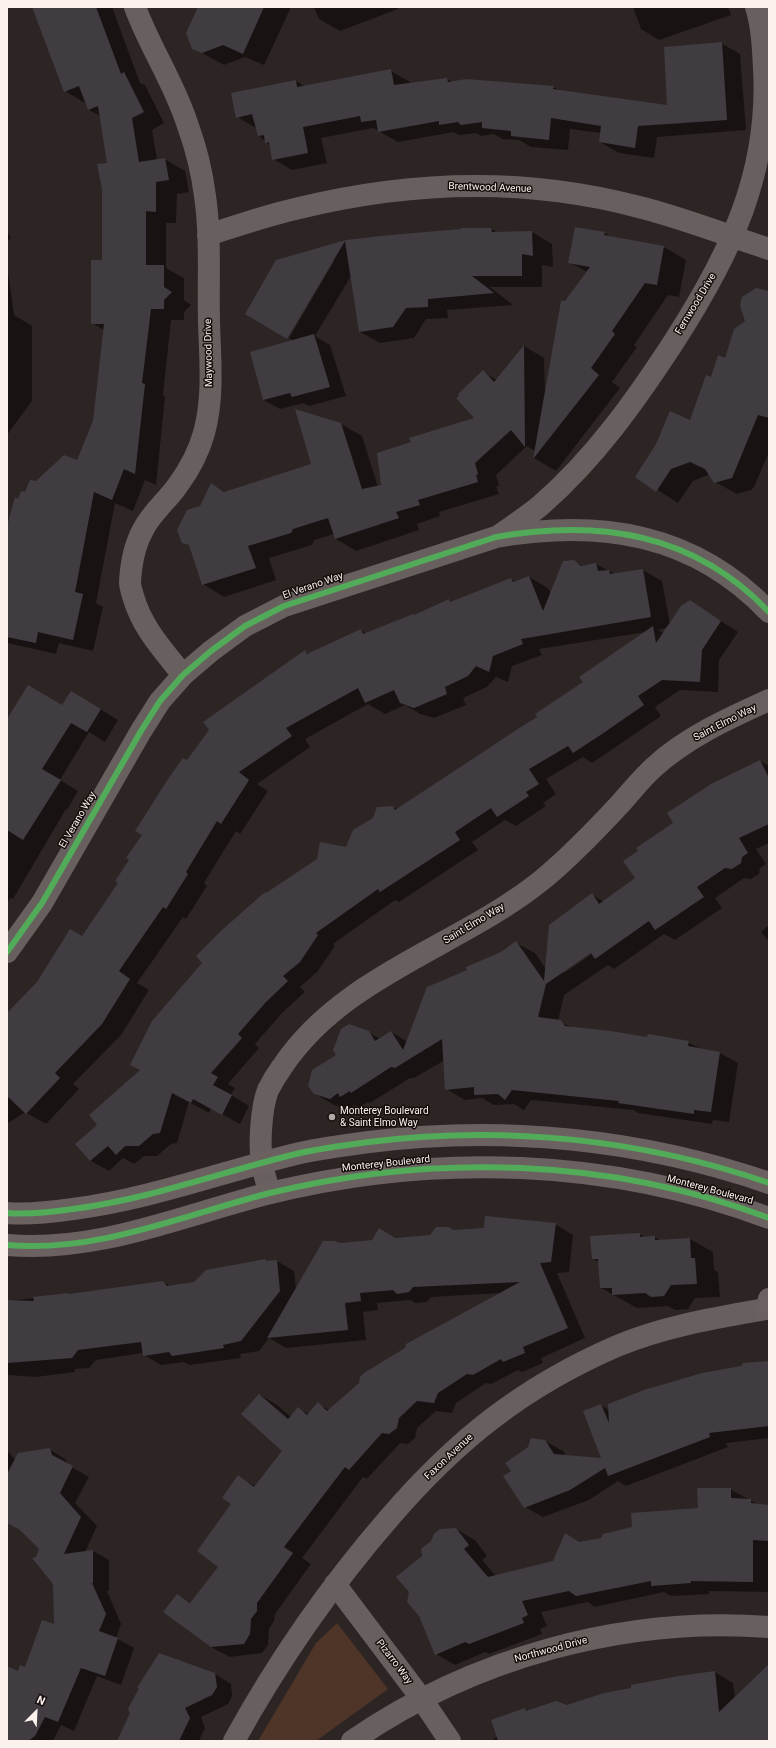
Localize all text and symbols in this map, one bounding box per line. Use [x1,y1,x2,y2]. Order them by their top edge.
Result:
street label: Brentwood Avenue [448,181,532,195]
street label: Fernwood Drive [673,271,719,337]
street label: Maywood Drive [202,319,216,387]
street label: El Verano Way [281,570,345,602]
street label: Saint Elmo Way [692,702,758,744]
street label: El Verano Way [57,790,99,850]
street label: Saint Elmo Way [441,901,507,947]
place label: Monterey Boulevard & Saint Elmo Way [340,1105,429,1128]
marker: Monterey Boulevard & Saint Elmo Way [327,1112,337,1122]
street label: Monterey Boulevard [341,1153,431,1175]
street label: Monterey Boulevard [666,1173,754,1207]
street label: Faxon Avenue [422,1431,476,1483]
street label: Northwood Drive [513,1635,589,1665]
street label: Pizarro Way [373,1637,415,1687]
north arrow [16,1692,56,1732]
text: N [35,1693,47,1708]

